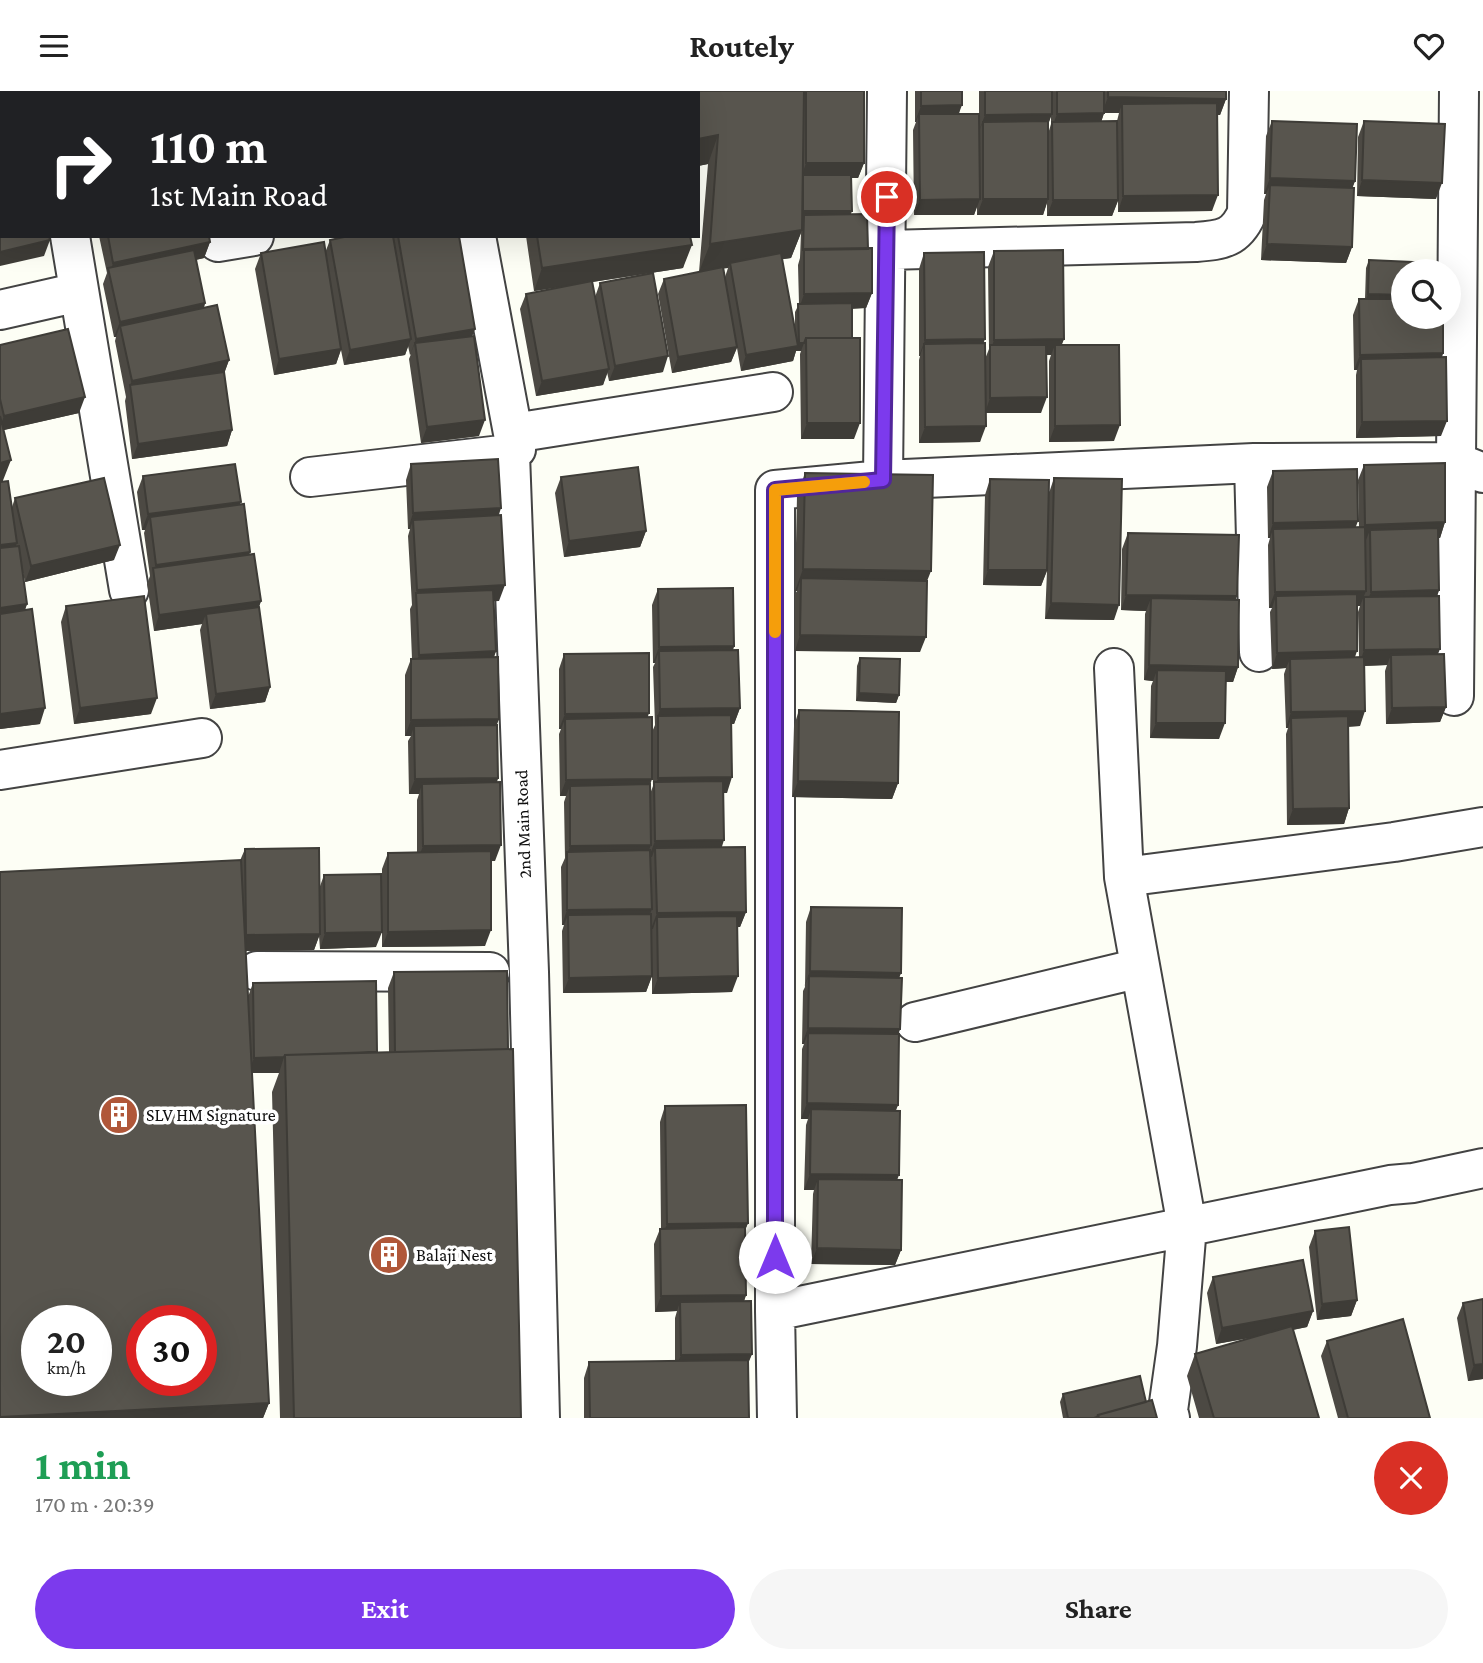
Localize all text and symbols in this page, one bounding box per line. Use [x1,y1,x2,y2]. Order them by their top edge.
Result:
icon: menu [35,27,73,65]
icon: heart [1410,27,1448,65]
text: Routely [689,28,794,64]
icon: right [35,119,126,210]
text: 110 m [150,119,267,174]
pin [857,167,917,227]
text: 1st Main Road [150,177,328,213]
icon: arrive [868,178,906,216]
map controls [1391,259,1461,329]
button: search [1391,259,1461,329]
street label: 2nd Main Road [511,769,535,879]
building icon: SLV HM Signature [98,1094,140,1136]
place label: SLV HM Signature [146,1105,276,1125]
position arrow [738,1220,812,1294]
building icon: Balaji Nest [368,1234,410,1276]
place label: Balaji Nest [416,1245,493,1266]
speed limit sign: 30 [126,1305,217,1396]
text: 20 [47,1322,86,1361]
text: km/h [47,1358,86,1378]
text: 1 min [35,1441,131,1488]
button: close [1374,1441,1448,1515]
text: 170 m · 20:39 [35,1491,155,1517]
button: Exit [35,1569,735,1649]
button: Share [749,1569,1448,1649]

